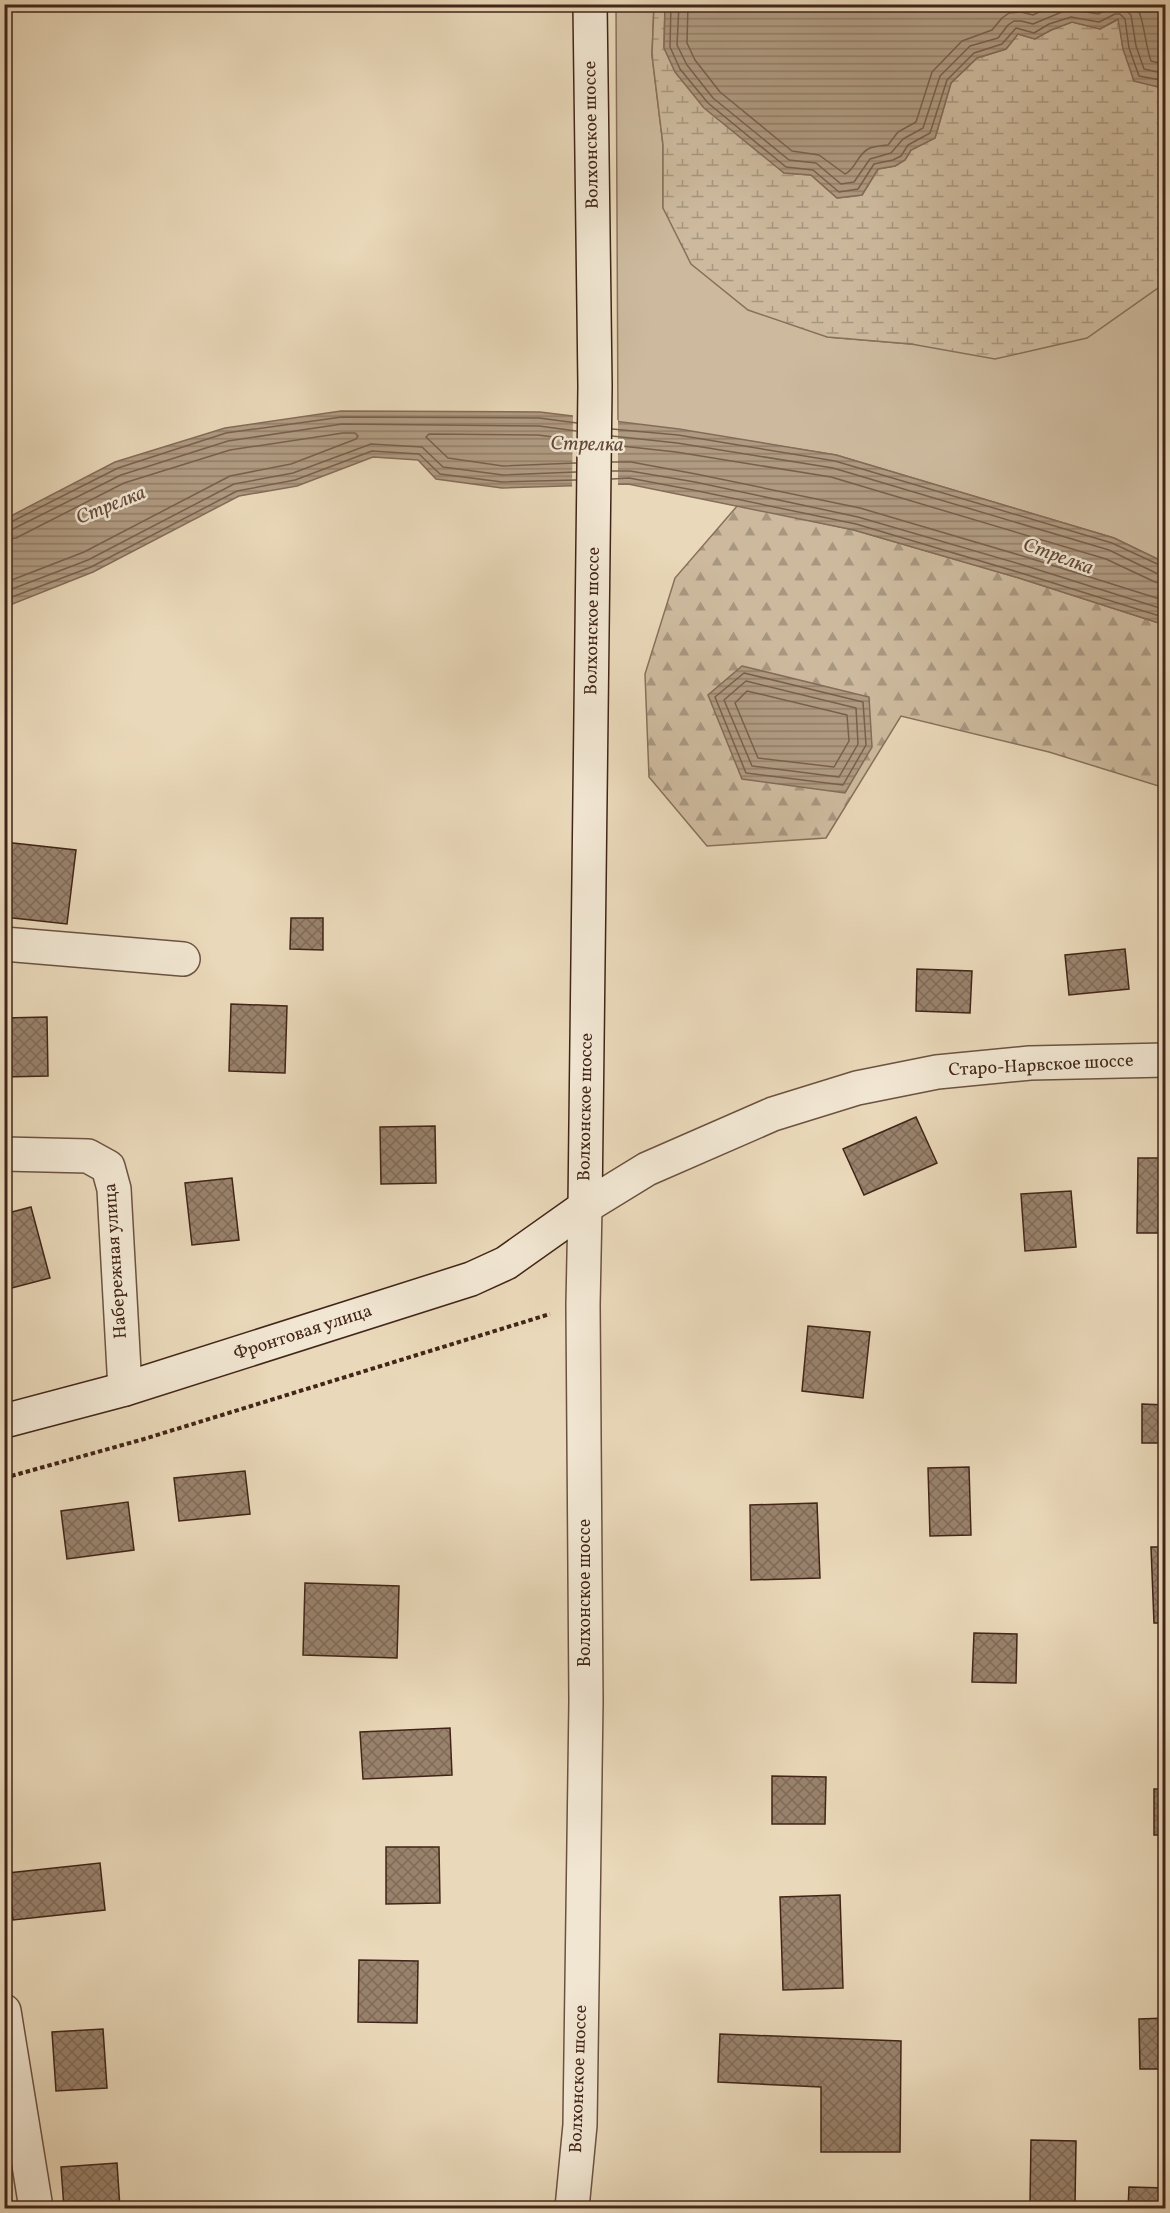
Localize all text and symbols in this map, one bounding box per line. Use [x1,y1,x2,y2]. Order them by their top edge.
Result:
street label: Волхонское шоссе [578,61,606,209]
water label: Стрелка [550,430,624,460]
water label: Стрелка [72,479,150,533]
water label: Стрелка [1019,531,1097,583]
street label: Волхонское шоссе [579,547,607,695]
street label: Волхонское шоссе [572,1033,600,1181]
street label: Старо-Нарвское шоссе [948,1049,1134,1083]
street label: Набережная улица [98,1182,134,1340]
street label: Фронтовая улица [230,1299,376,1367]
street label: Волхонское шоссе [573,1519,598,1667]
street label: Волхонское шоссе [564,2004,594,2154]

